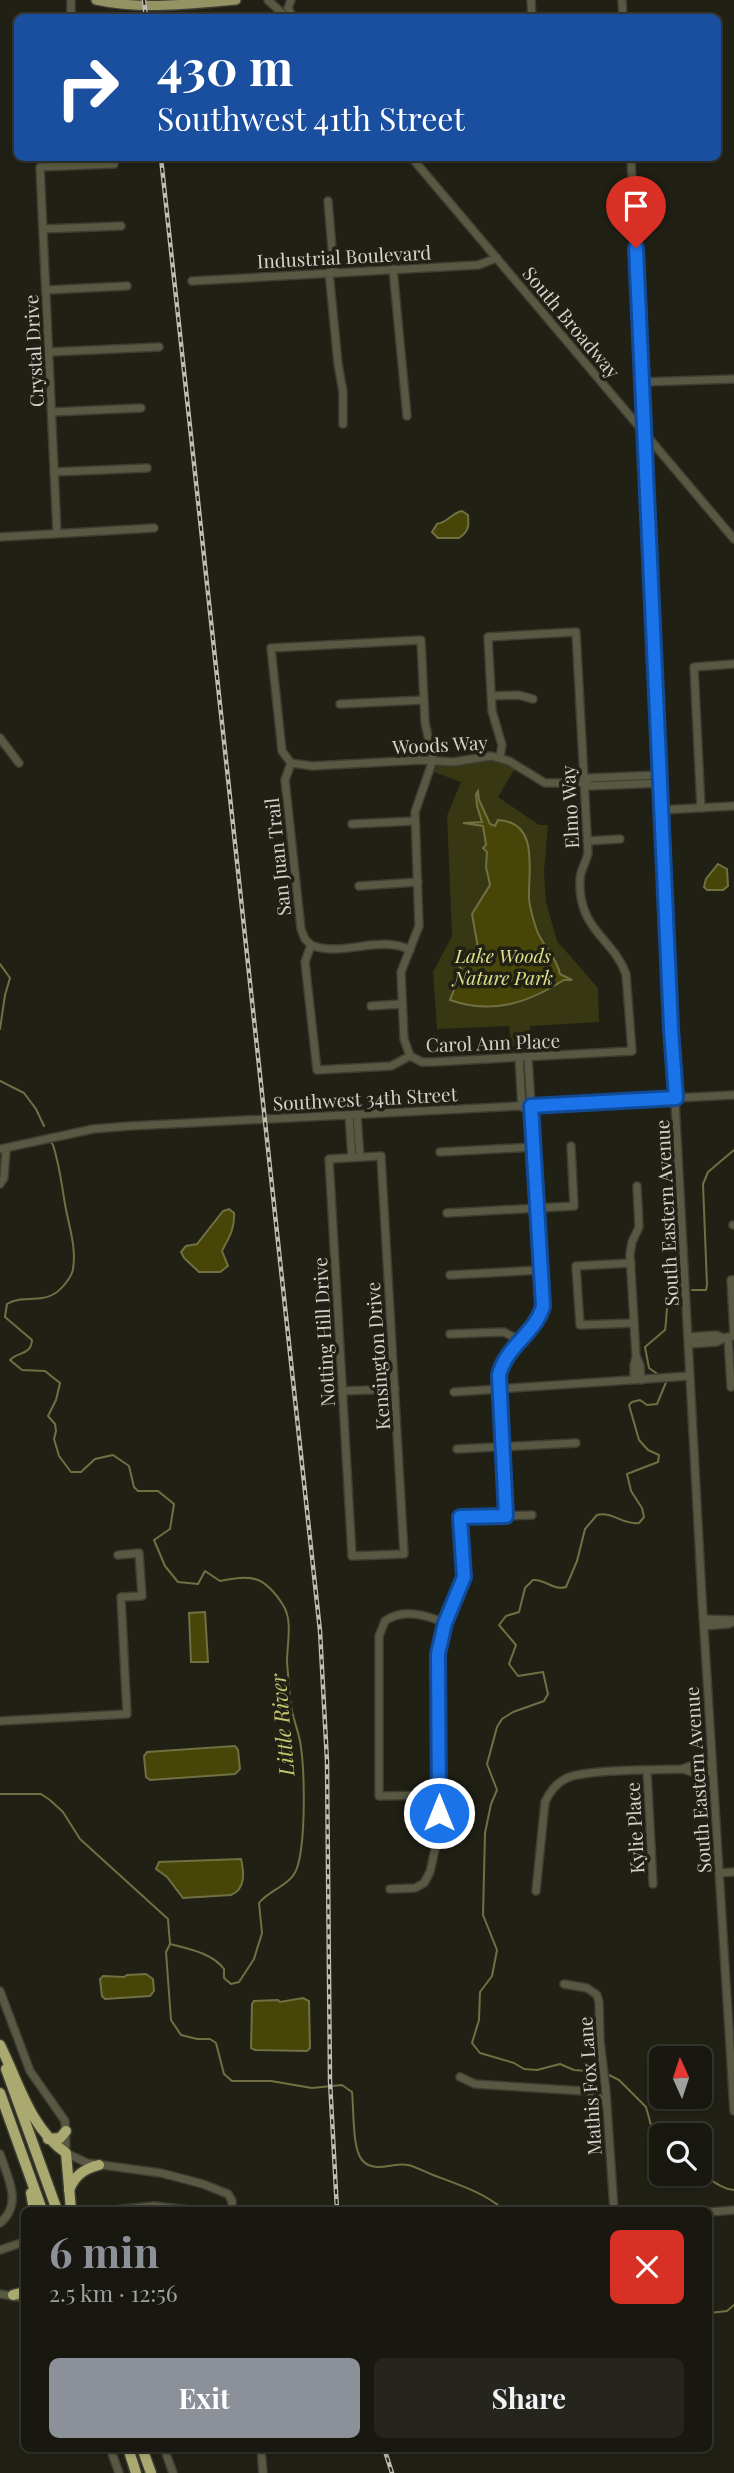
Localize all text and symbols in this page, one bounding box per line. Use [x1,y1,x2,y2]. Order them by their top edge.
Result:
text: 430 m [157,33,293,98]
icon: right [42,42,133,133]
text: Southwest 41th Street [157,96,465,139]
pin [606,176,666,248]
icon: arrive [617,187,655,225]
street label: Industrial Boulevard [256,238,432,274]
street label: South Broadway [518,261,627,384]
street label: Crystal Drive [17,294,49,408]
street label: Woods Way [391,728,489,760]
street label: Elmo Way [554,764,584,849]
street label: San Juan Trail [258,796,296,917]
park label: Lake Woods Nature Park [451,942,553,990]
street label: Carol Ann Place [425,1027,561,1057]
street label: Southwest 34th Street [272,1080,458,1116]
street label: South Eastern Avenue [648,1119,684,1307]
street label: Notting Hill Drive [306,1257,340,1407]
street label: Kensington Drive [359,1281,395,1431]
water label: Little River [263,1672,299,1778]
street label: South Eastern Avenue [678,1686,716,1874]
position arrow [402,1776,476,1850]
street label: Kylie Place [619,1782,649,1874]
street label: Mathis Fox Lane [571,2016,607,2156]
north arrow [649,2046,712,2109]
map controls [649,2046,712,2186]
button: search [649,2123,712,2186]
text: 6 min [49,2223,159,2279]
button: close [610,2230,684,2304]
text: 2.5 km · 12:56 [49,2277,178,2308]
button: Exit [49,2358,360,2438]
button: Share [374,2358,684,2438]

